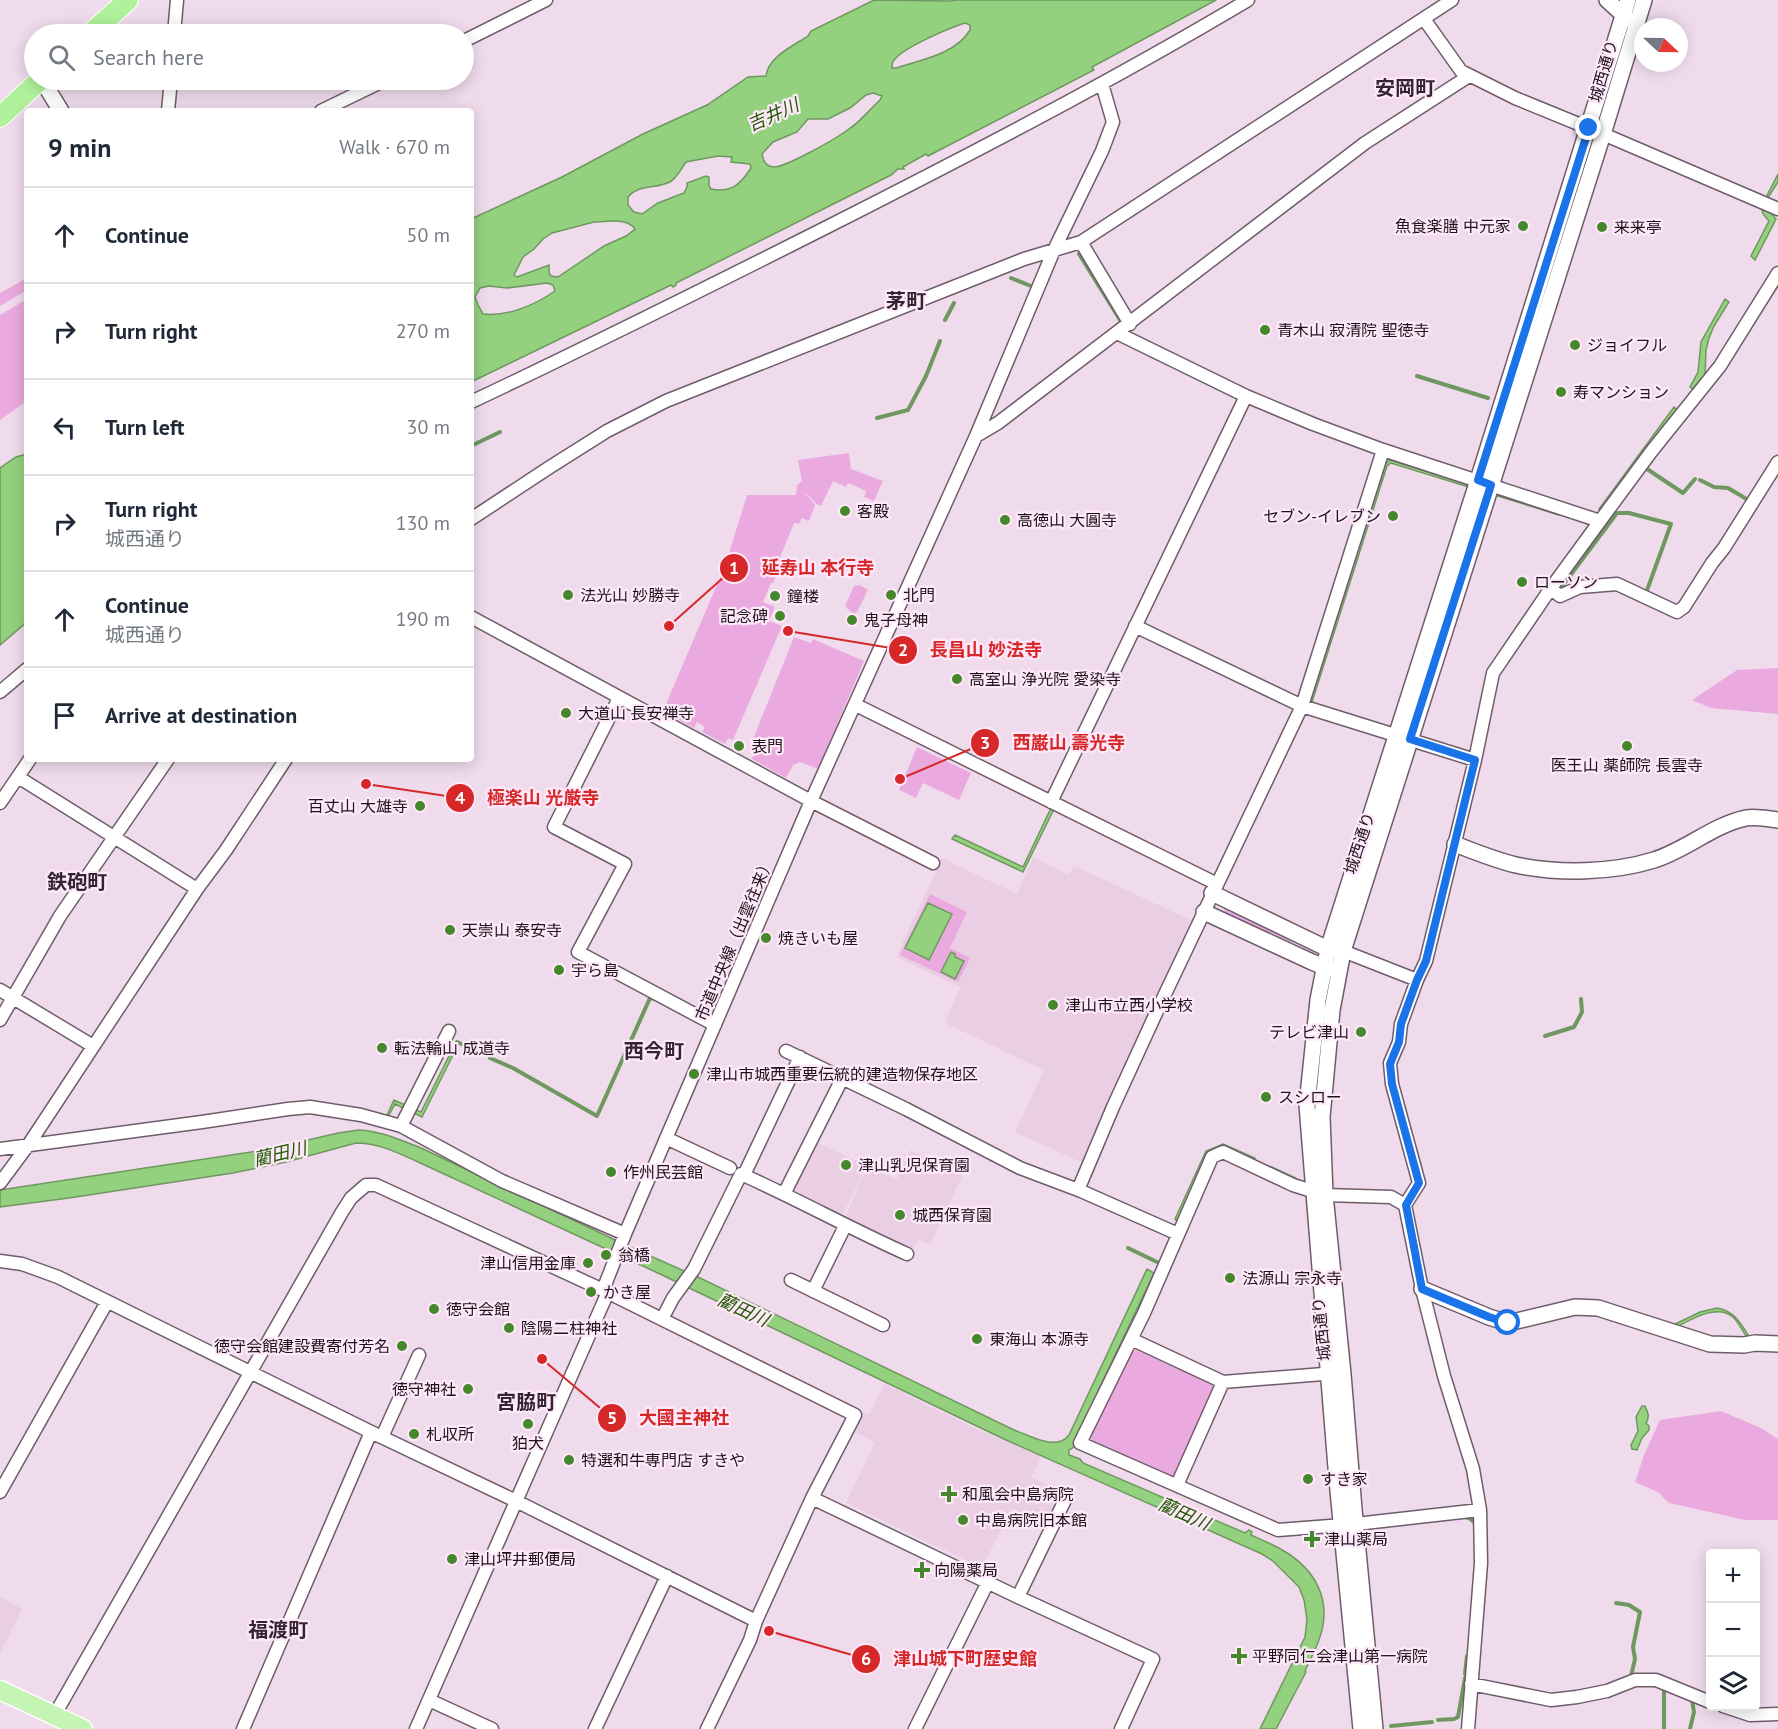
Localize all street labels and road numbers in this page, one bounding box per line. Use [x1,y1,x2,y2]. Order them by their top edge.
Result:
street label: 城西通り [1585,37,1621,105]
street label: 城西通り [1340,809,1378,877]
street label: 市道中央線（出雲往来） [690,854,778,1024]
street label: 城西通り [1308,1296,1334,1362]

